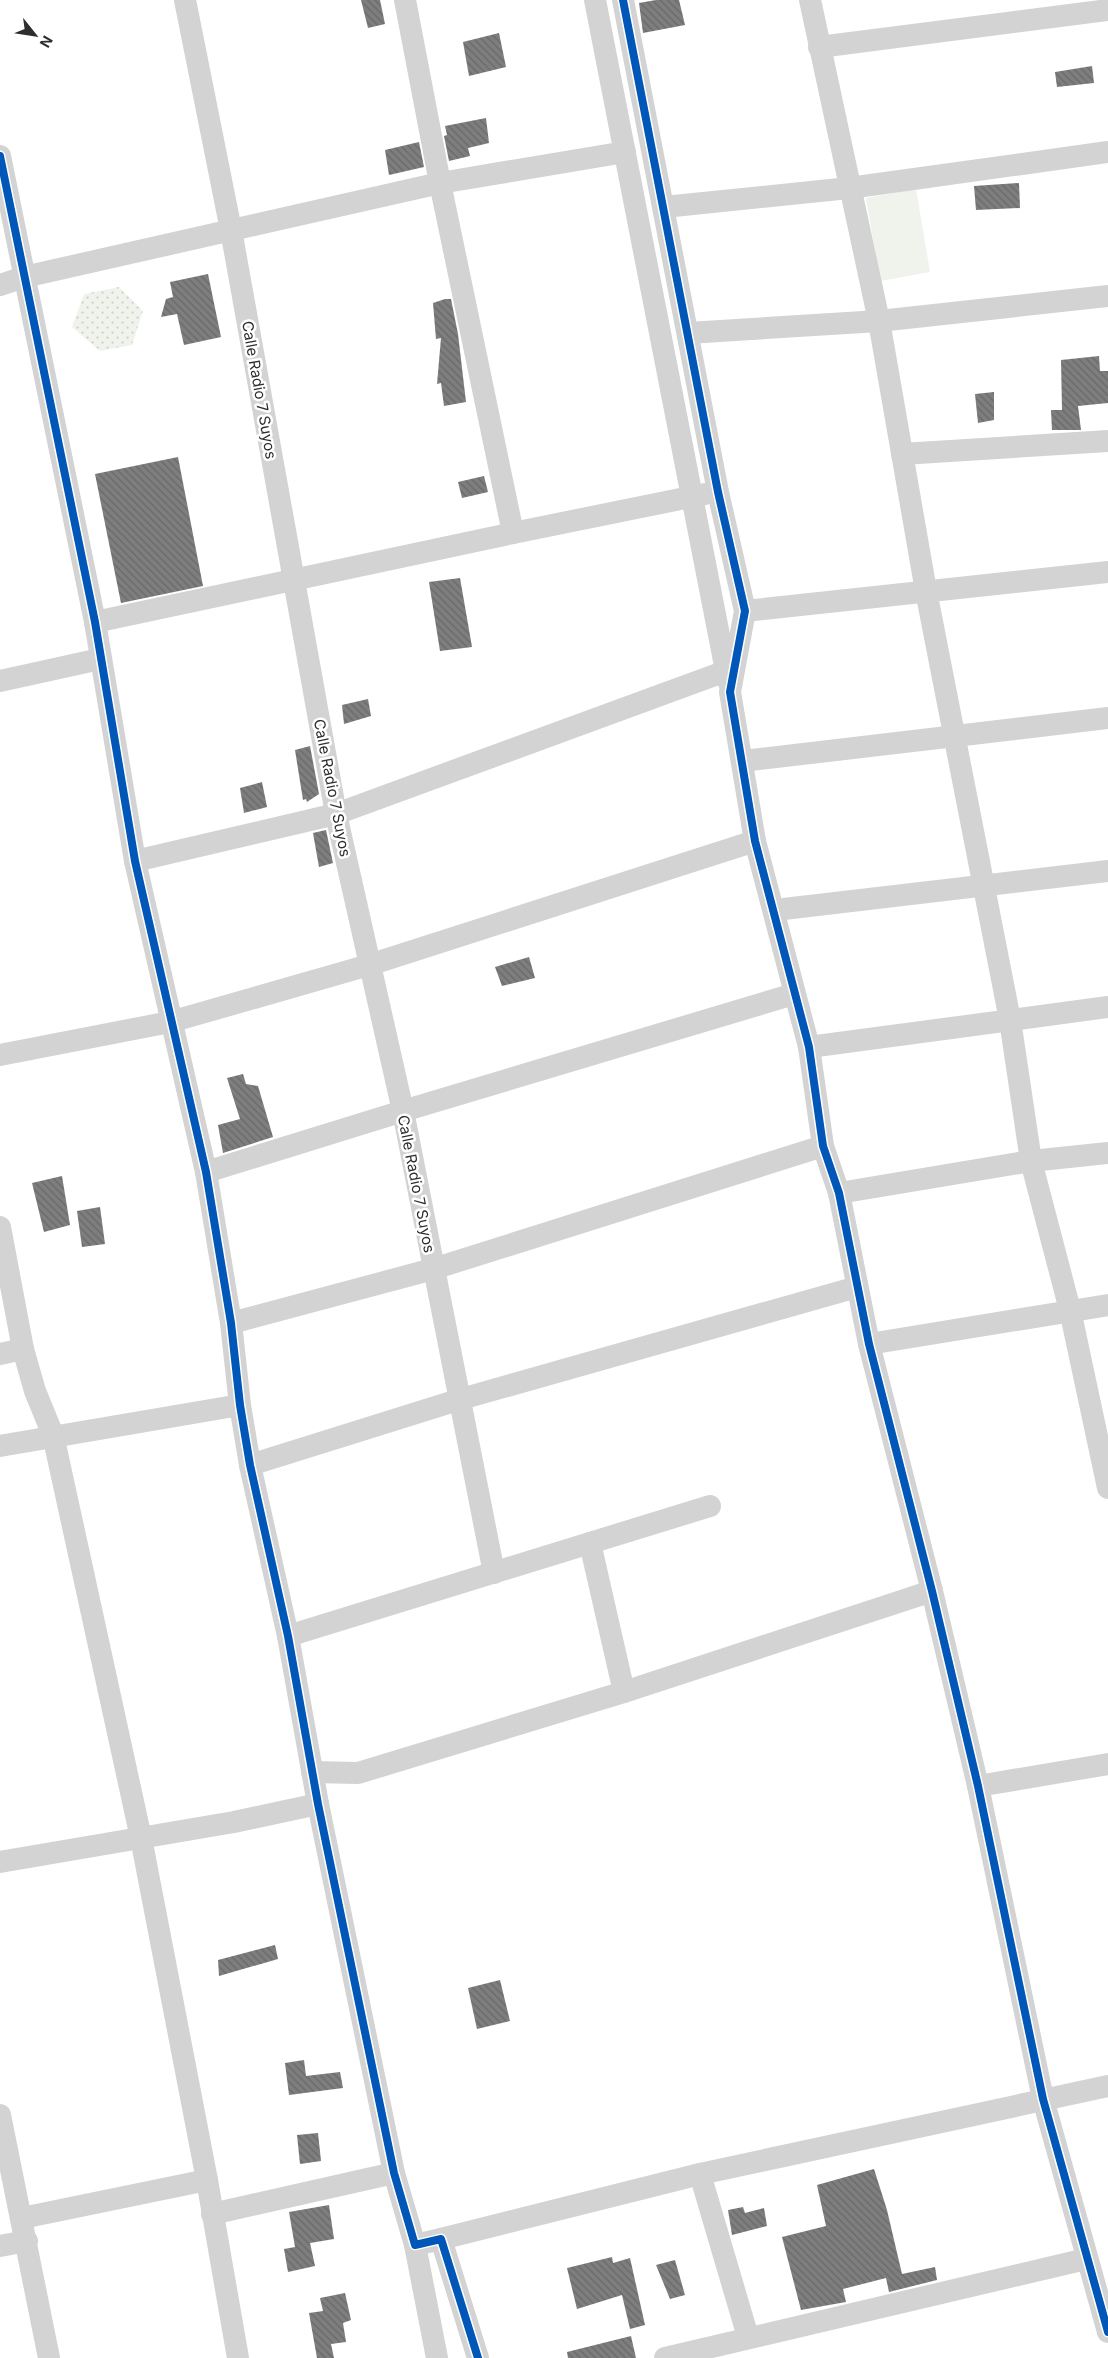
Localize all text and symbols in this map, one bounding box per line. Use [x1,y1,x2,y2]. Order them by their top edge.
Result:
north arrow [10,10,60,60]
text: N [37,33,57,51]
street label: Calle Radio 7 Suyos [238,319,281,461]
street label: Calle Radio 7 Suyos [310,717,355,858]
street label: Calle Radio 7 Suyos [394,1113,439,1254]

